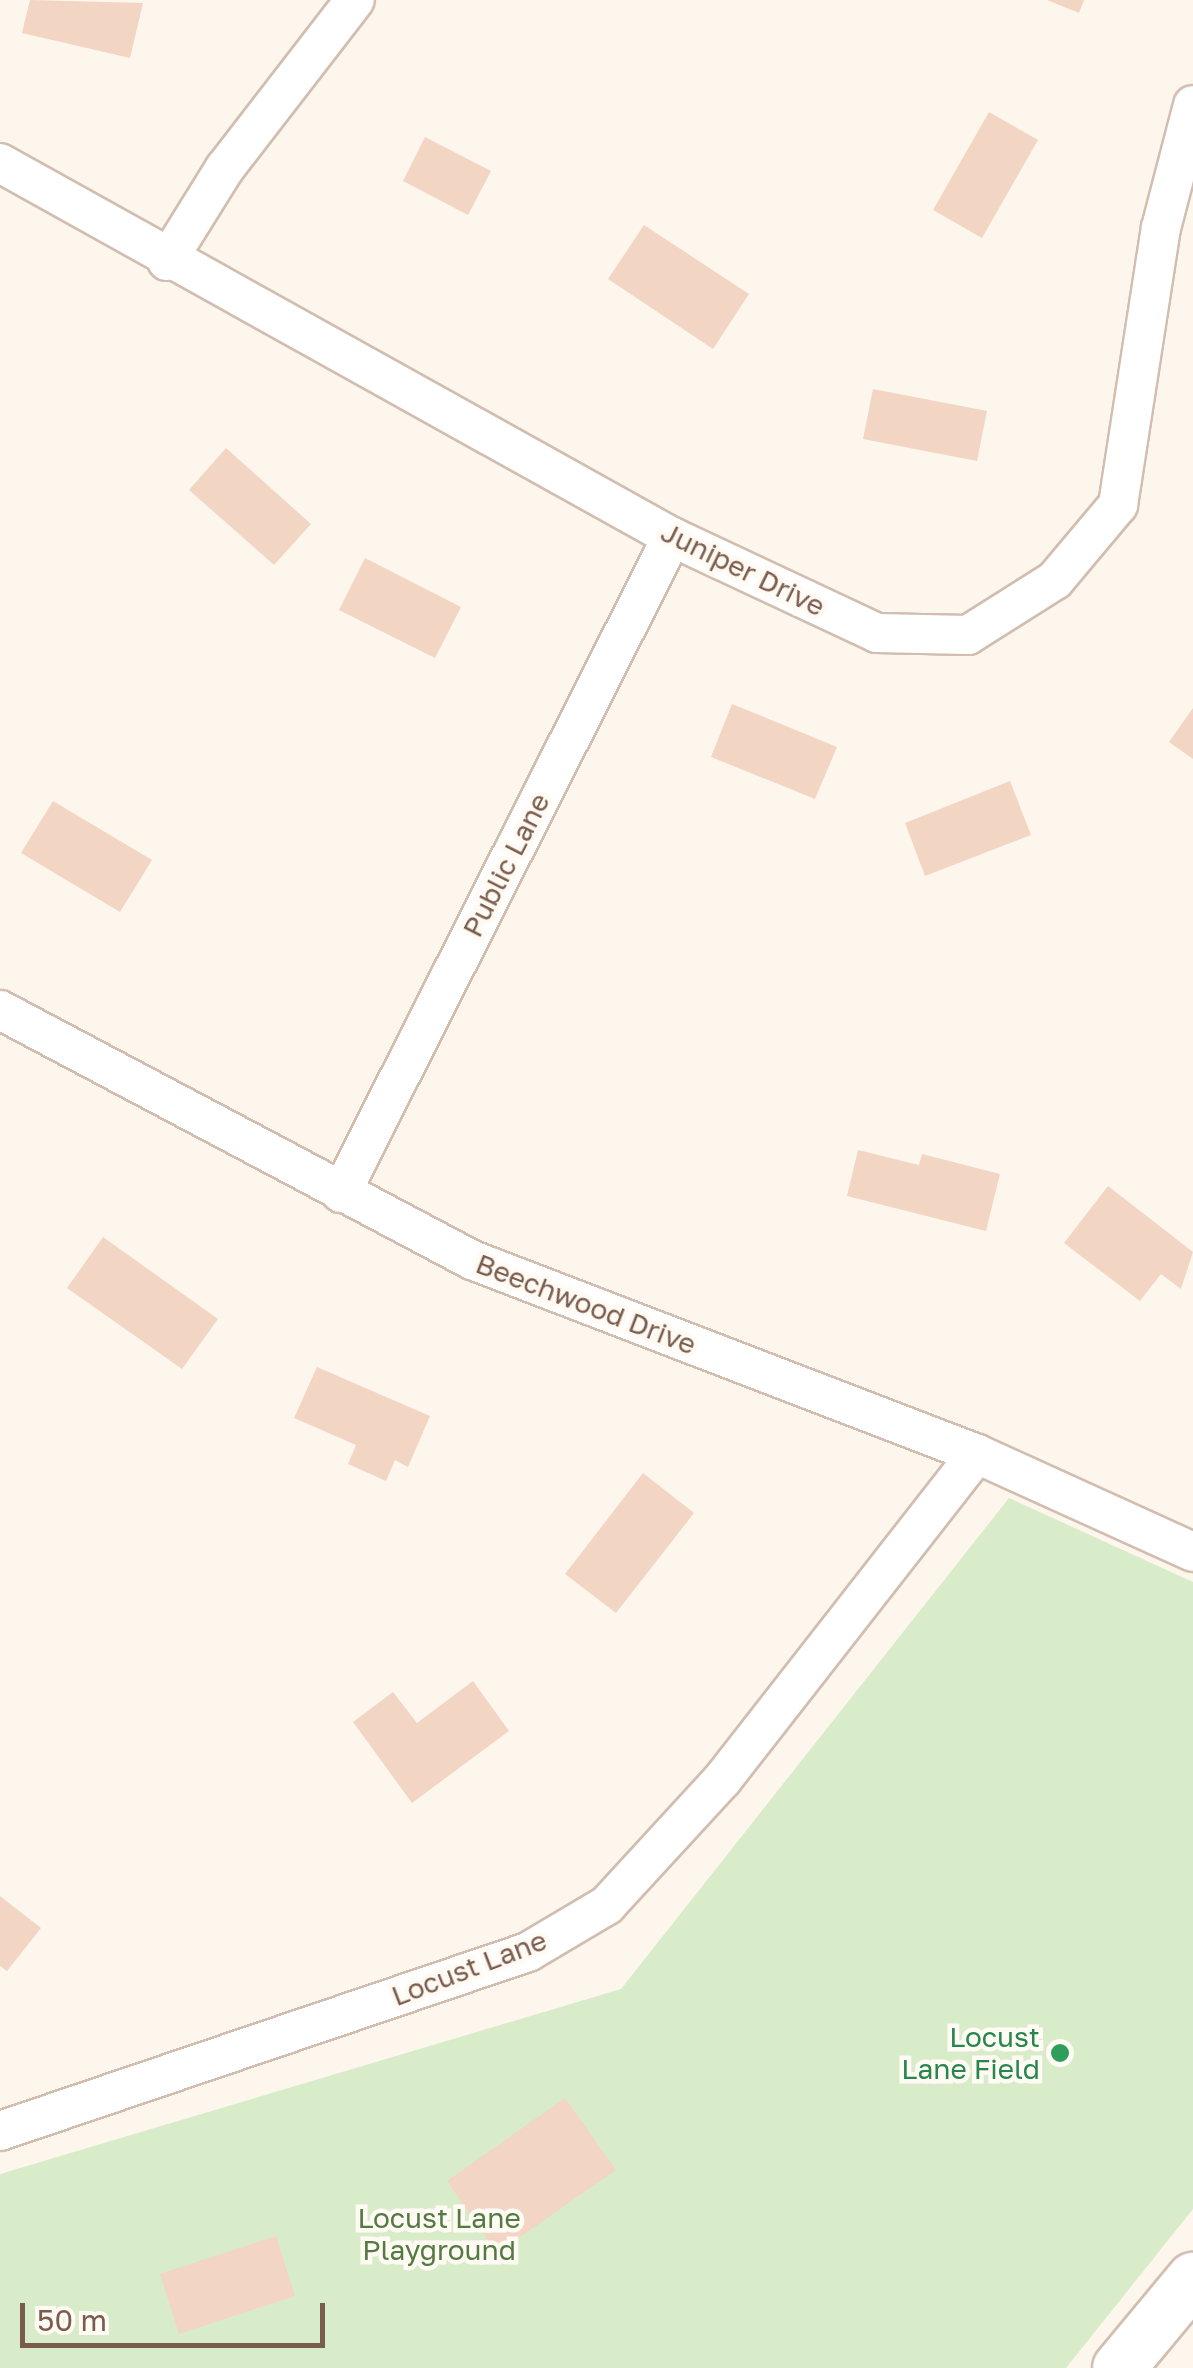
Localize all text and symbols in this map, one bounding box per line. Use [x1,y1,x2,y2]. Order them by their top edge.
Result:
street label: Juniper Drive [656,515,830,623]
street label: Public Lane [455,788,557,942]
street label: Beechwood Drive [471,1247,701,1361]
street label: Locust Lane [387,1923,551,2013]
place label: Locust Lane Field [901,2020,1040,2086]
marker: Locust Lane Field [1049,2042,1071,2064]
park label: Locust Lane Playground [357,2201,521,2267]
scale bar [25,2283,330,2345]
text: 50 m [37,2302,107,2338]

